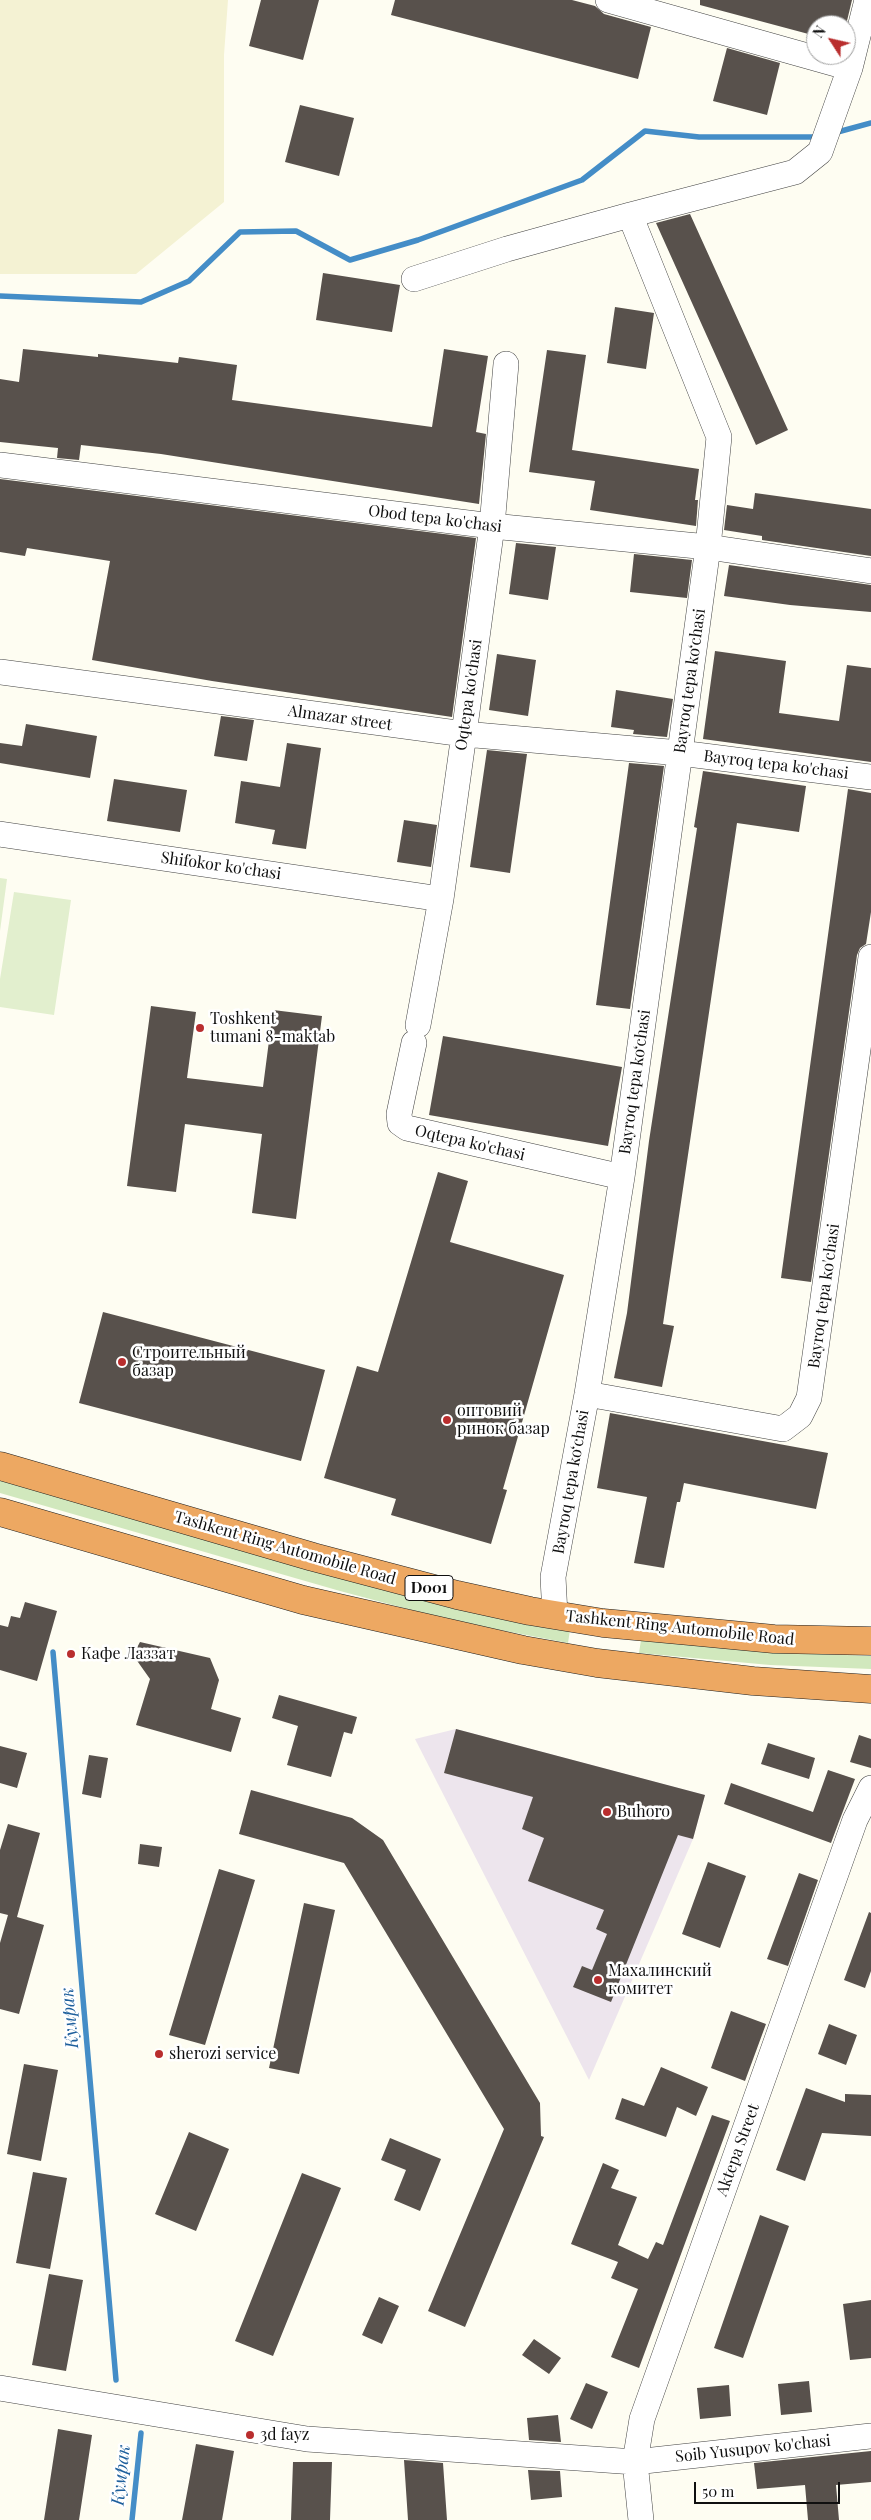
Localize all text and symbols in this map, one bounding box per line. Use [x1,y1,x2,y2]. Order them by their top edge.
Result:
north arrow [806,15,856,65]
text: N [808,22,830,41]
street label: Obod tepa ko'chasi [367,501,503,537]
street label: Bayroq tepa koʻchasi [670,607,710,755]
street label: Oqtepa ko'chasi [452,638,486,752]
street label: Almazar street [287,701,393,735]
street label: Bayroq tepa ko'chasi [702,747,850,783]
street label: Shifokor ko'chasi [160,848,282,884]
street label: Bayroq tepa koʻchasi [615,1008,655,1156]
place label: Toshkent tumani 8-maktab [210,1009,335,1047]
marker: Toshkent tumani 8-maktab [194,1022,206,1034]
street label: Oqtepa ko'chasi [413,1121,527,1165]
street label: Bayroq tepa ko'chasi [804,1222,844,1370]
place label: Строительный базар [132,1343,246,1381]
marker: Строительный базар [116,1356,128,1368]
place label: оптовий ринок базар [457,1401,550,1439]
street label: Bayroq tepa koʻchasi [549,1408,593,1556]
marker: оптовий ринок базар [441,1414,453,1426]
street label: Tashkent Ring Automobile Road [172,1507,398,1589]
road number: D001 [405,1576,453,1600]
street label: Tashkent Ring Automobile Road [565,1606,795,1650]
place label: Кафе Лаззат [81,1644,175,1664]
marker: Кафе Лаззат [65,1648,77,1660]
place label: Buhoro [617,1802,670,1822]
marker: Buhoro [601,1806,613,1818]
place label: Махалинский комитет [608,1961,712,1999]
marker: Махалинский комитет [592,1974,604,1986]
water label: Кумрак [57,1987,83,2049]
place label: sherozi service [169,2044,276,2064]
marker: sherozi service [153,2048,165,2060]
street label: Aktepa Street [712,2101,764,2199]
place label: 3d fayz [260,2425,309,2445]
marker: 3d fayz [244,2429,256,2441]
street label: Soib Yusupov ko'chasi [674,2431,832,2467]
water label: Кумрак [107,2443,135,2507]
scale bar [696,2472,842,2504]
text: 50 m [702,2481,734,2501]

